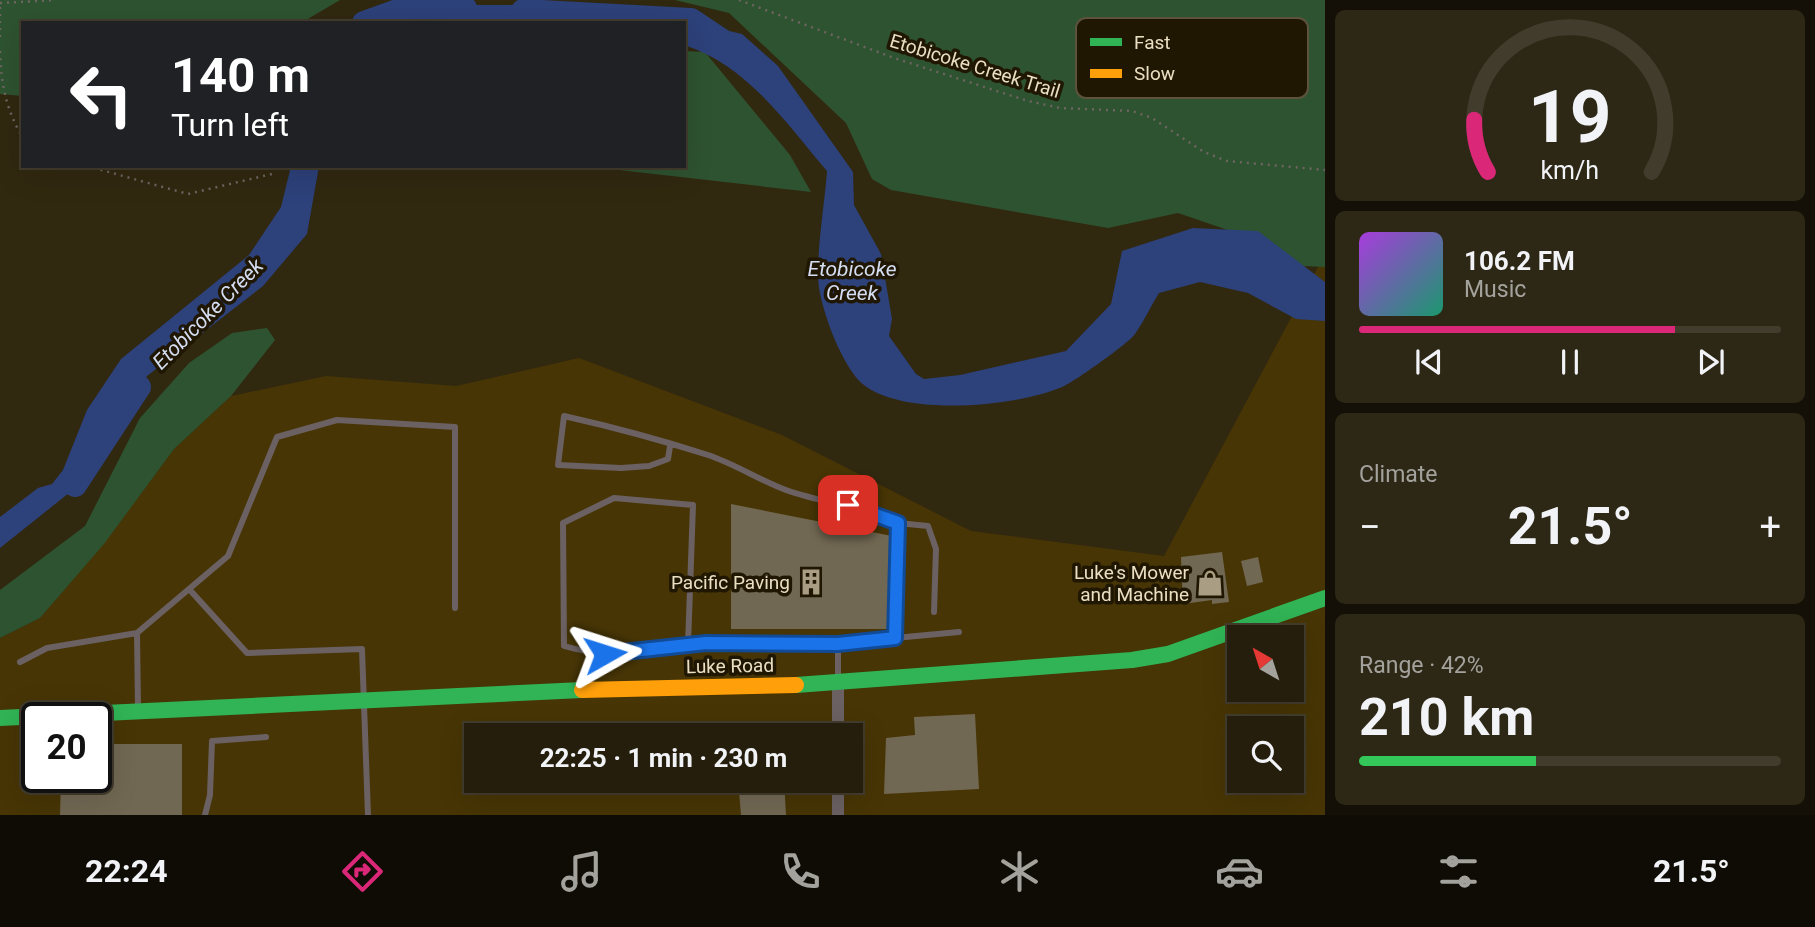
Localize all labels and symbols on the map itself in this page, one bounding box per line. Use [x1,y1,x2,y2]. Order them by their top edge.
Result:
legend [1076,18,1308,98]
street label: Etobicoke Creek Trail [887,29,1063,103]
text: Fast [1134,31,1171,54]
text: Slow [1134,62,1175,85]
water label: Etobicoke Creek [148,253,269,374]
water label: Etobicoke Creek [807,257,897,305]
pin [818,475,878,535]
place label: Luke's Mower and Machine [1074,561,1190,606]
building icon: Pacific Paving [796,567,826,597]
shop icon: Luke's Mower and Machine [1195,568,1225,598]
place label: Pacific Paving [671,571,790,594]
position arrow [568,617,642,691]
north arrow [1227,625,1304,702]
street label: Luke Road [686,654,774,678]
speed limit sign: 20 [21,702,112,793]

